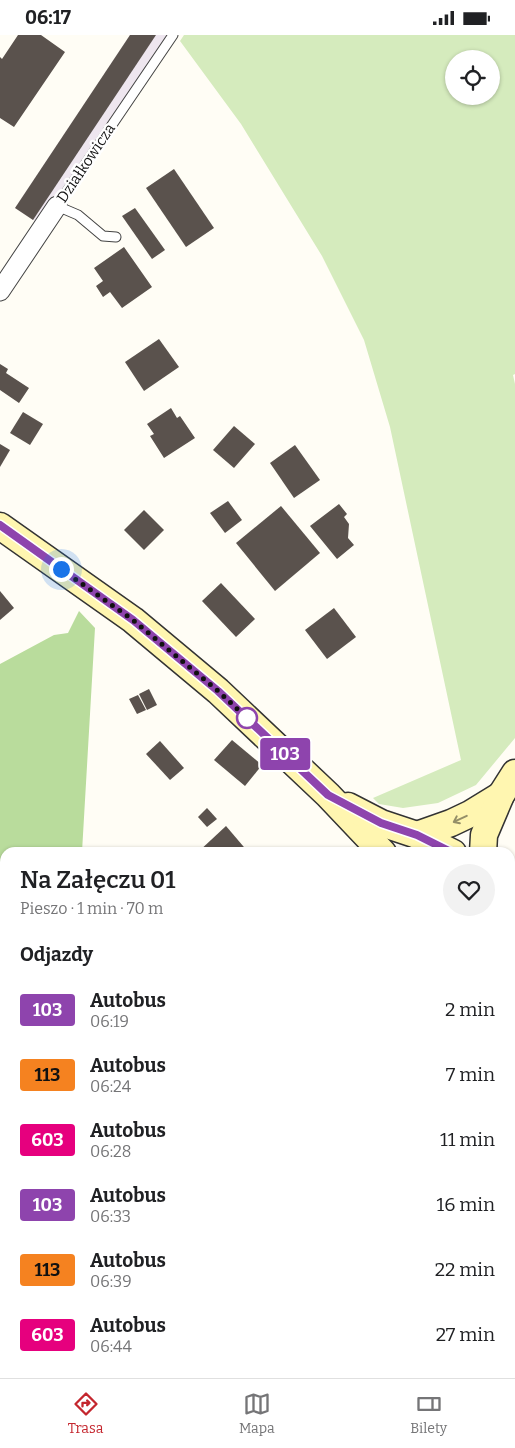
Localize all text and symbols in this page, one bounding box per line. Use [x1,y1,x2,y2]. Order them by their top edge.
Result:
text: 06:17 [25,6,71,29]
map controls [445,50,500,105]
button: locate [445,50,500,105]
street label: Działkowicza [53,120,119,206]
your location [49,557,74,582]
unlabelled marker [236,707,258,729]
line badge: 103 [256,738,314,770]
text: 103 [270,743,300,765]
one-way arrow [453,815,468,824]
button: heart [443,864,495,916]
text: Na Załęczu 01 [20,866,175,894]
text: Pieszo · 1 min · 70 m [20,899,163,918]
text: Odjazdy [20,943,93,966]
text: Autobus [90,989,166,1012]
text: 2 min [445,998,495,1021]
text: 103 [33,999,62,1021]
text: 06:19 [90,1012,129,1031]
text: Autobus [90,1054,166,1077]
text: 7 min [446,1063,495,1086]
text: 113 [35,1064,60,1086]
text: 06:24 [90,1077,131,1096]
text: Autobus [90,1119,166,1142]
text: 11 min [440,1128,495,1151]
text: 603 [31,1129,64,1151]
text: 06:28 [90,1142,131,1161]
text: Autobus [90,1184,166,1207]
text: 16 min [437,1193,495,1216]
text: 103 [33,1194,62,1216]
text: 06:33 [90,1207,131,1226]
text: Autobus [90,1249,166,1272]
text: 22 min [435,1258,495,1281]
text: 113 [35,1259,60,1281]
text: 06:39 [90,1272,132,1291]
text: Autobus [90,1314,166,1337]
text: 27 min [436,1323,495,1346]
text: 603 [31,1324,64,1346]
text: 06:44 [90,1337,132,1356]
tab: Trasa [68,1390,103,1437]
tab: Mapa [239,1390,275,1437]
tab: Bilety [410,1390,447,1437]

